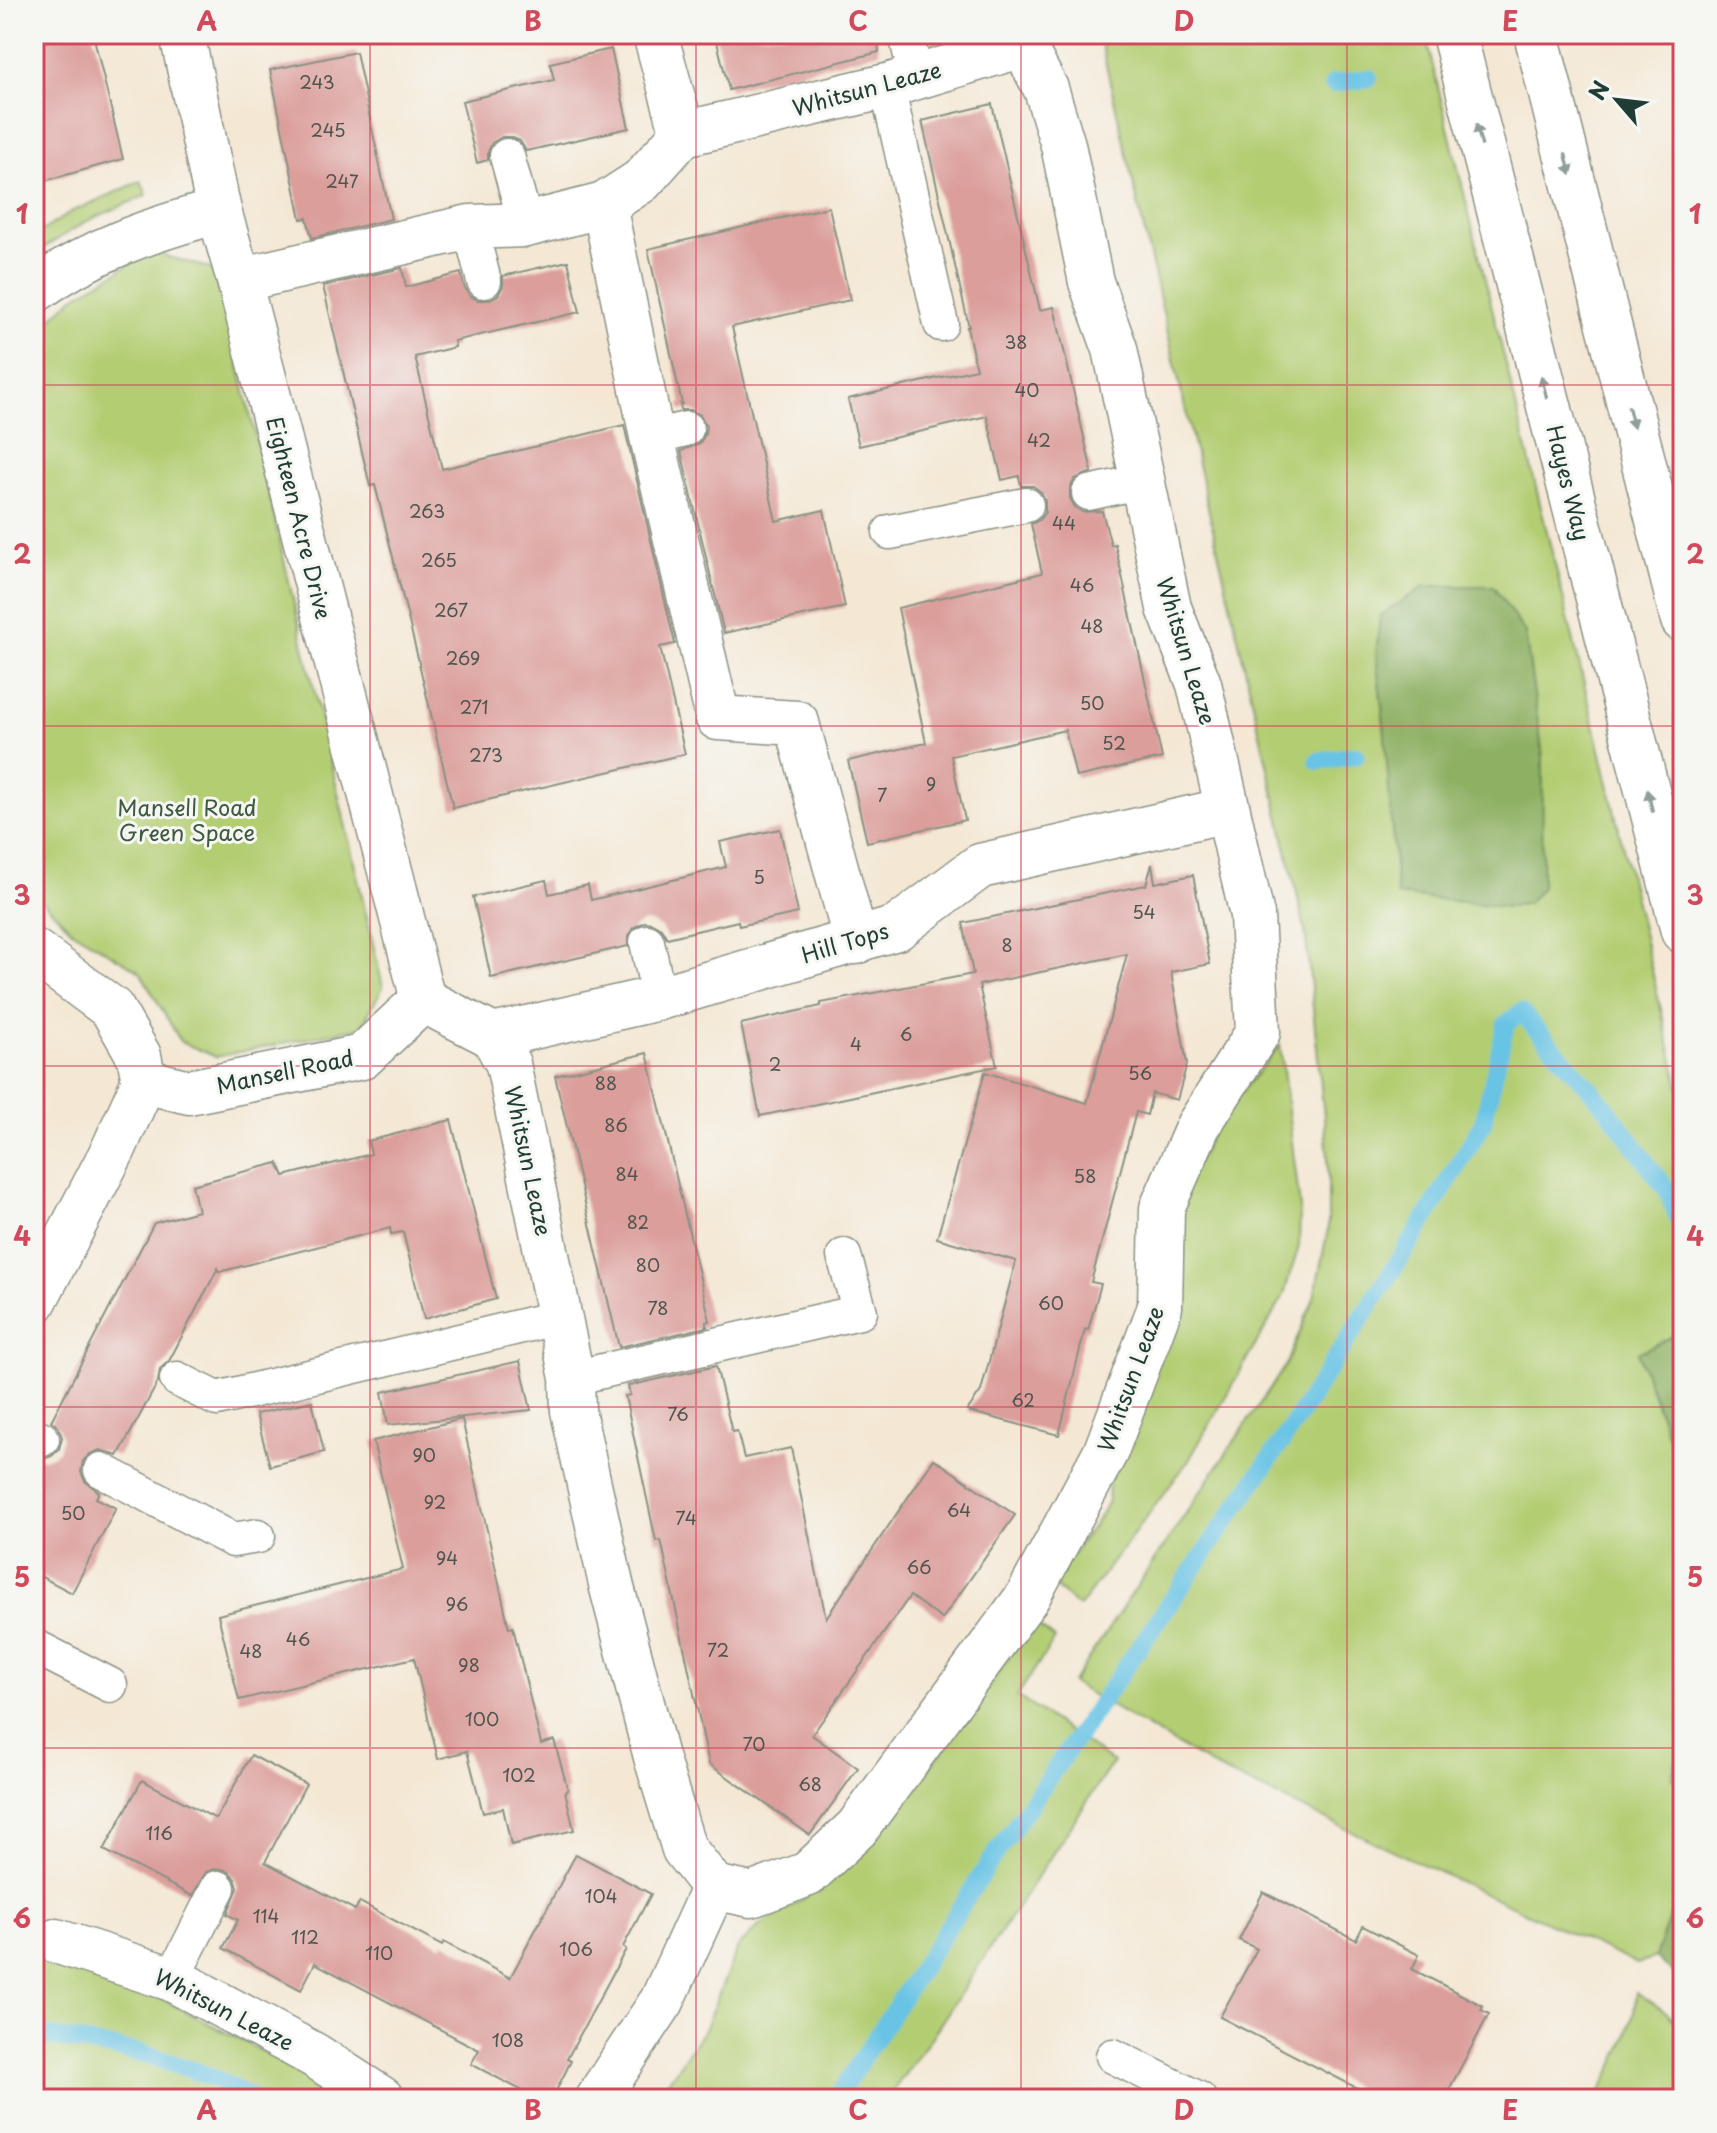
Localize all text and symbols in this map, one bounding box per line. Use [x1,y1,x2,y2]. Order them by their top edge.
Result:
text: A [197,1,217,40]
text: B [524,1,542,40]
text: C [848,1,868,40]
text: D [1174,1,1194,40]
text: E [1502,1,1518,40]
street label: Whitsun Leaze [789,52,945,123]
north arrow [1577,60,1657,140]
house number: 243 [299,68,335,95]
text: N [1579,74,1617,105]
house number: 245 [310,116,346,143]
one-way arrow [1473,122,1485,147]
one-way arrow [1563,152,1575,177]
house number: 247 [325,167,359,194]
text: 1 [16,194,28,233]
text: 1 [1689,194,1701,233]
house number: 38 [1004,328,1028,355]
one-way arrow [1537,374,1549,399]
house number: 40 [1014,376,1040,403]
one-way arrow [1625,404,1637,429]
street label: Eighteen Acre Drive [259,413,342,622]
street label: Hayes Way [1539,421,1600,544]
house number: 42 [1027,426,1051,453]
house number: 263 [409,497,445,524]
house number: 44 [1052,509,1076,536]
text: 2 [13,534,31,573]
text: 2 [1686,534,1704,573]
house number: 265 [421,546,457,573]
house number: 46 [1070,571,1094,598]
street label: Whitsun Leaze [1149,573,1226,728]
house number: 267 [434,596,468,623]
house number: 48 [1080,612,1104,639]
house number: 269 [446,644,480,671]
house number: 50 [1080,689,1104,716]
house number: 271 [459,693,489,720]
house number: 52 [1102,729,1126,756]
house number: 273 [469,741,503,768]
house number: 9 [926,770,936,797]
house number: 7 [877,781,887,808]
one-way arrow [1643,789,1655,814]
park label: Mansell Road Green Space [117,790,257,848]
house number: 5 [753,863,765,890]
text: 3 [13,875,31,914]
text: 3 [1686,875,1704,914]
house number: 54 [1132,898,1156,925]
street label: Hill Tops [797,913,892,970]
house number: 8 [1001,931,1013,958]
house number: 6 [900,1020,912,1047]
house number: 4 [850,1030,862,1057]
street label: Mansell Road [213,1040,356,1101]
house number: 2 [769,1050,781,1077]
house number: 56 [1128,1059,1152,1086]
house number: 88 [595,1069,617,1096]
street label: Whitsun Leaze [497,1083,561,1239]
house number: 86 [604,1111,628,1138]
house number: 84 [615,1160,639,1187]
house number: 58 [1074,1162,1096,1189]
house number: 82 [627,1208,649,1235]
text: 4 [13,1216,31,1255]
text: 4 [1686,1216,1704,1255]
house number: 80 [636,1251,660,1278]
house number: 60 [1038,1289,1064,1316]
house number: 78 [648,1294,669,1321]
street label: Whitsun Leaze [1088,1301,1171,1456]
house number: 62 [1011,1386,1035,1413]
house number: 76 [667,1400,689,1427]
house number: 90 [412,1441,436,1468]
house number: 92 [424,1488,446,1515]
house number: 64 [947,1496,971,1523]
house number: 50 [61,1499,85,1526]
house number: 74 [675,1504,697,1531]
house number: 94 [436,1544,458,1571]
house number: 66 [907,1553,931,1580]
text: 5 [14,1557,30,1596]
text: 5 [1687,1557,1703,1596]
house number: 96 [446,1590,468,1617]
house number: 46 [286,1625,310,1652]
house number: 72 [707,1636,729,1663]
house number: 48 [239,1637,263,1664]
house number: 98 [458,1651,480,1678]
house number: 100 [465,1705,499,1732]
house number: 70 [743,1730,765,1757]
house number: 102 [502,1761,536,1788]
house number: 68 [798,1770,822,1797]
house number: 116 [145,1819,173,1846]
house number: 104 [584,1882,618,1909]
text: 6 [13,1898,31,1937]
text: 6 [1686,1898,1704,1937]
house number: 114 [253,1902,279,1929]
house number: 112 [291,1923,319,1950]
house number: 106 [559,1935,593,1962]
house number: 110 [365,1939,393,1966]
street label: Whitsun Leaze [149,1959,300,2058]
house number: 108 [492,2026,524,2053]
text: A [197,2090,217,2129]
text: B [524,2090,542,2129]
text: C [848,2090,868,2129]
text: D [1174,2090,1194,2129]
text: E [1502,2090,1518,2129]

